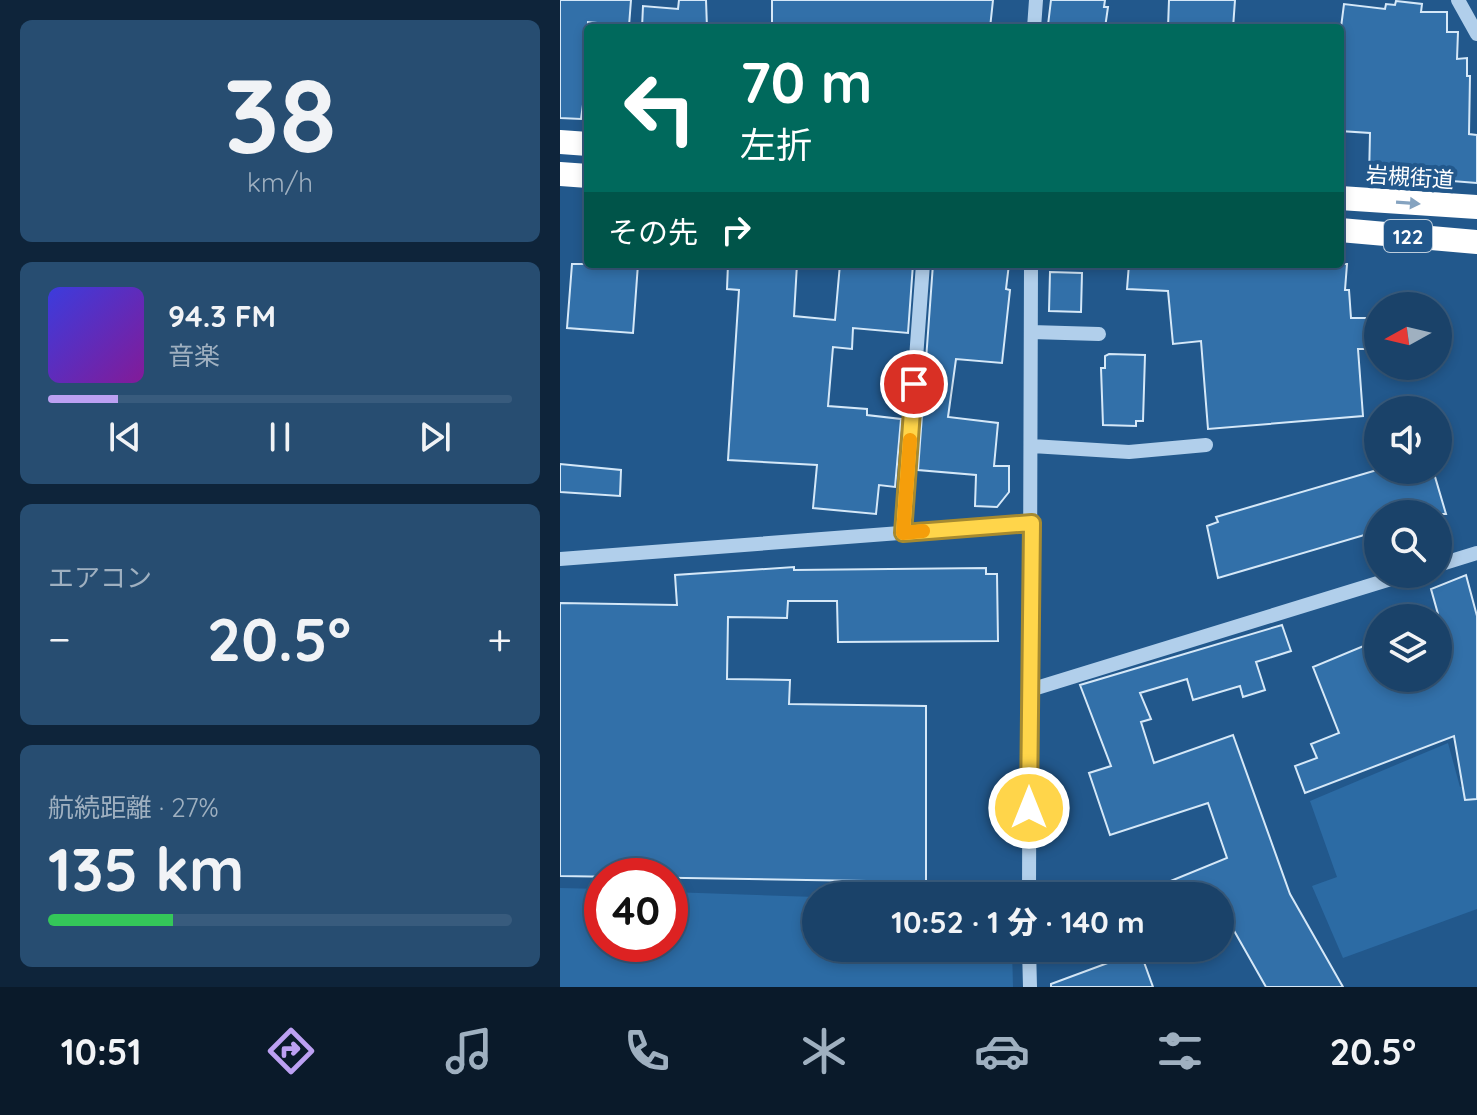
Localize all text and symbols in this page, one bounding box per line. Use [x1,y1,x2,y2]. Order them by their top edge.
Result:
text: 70 m [740,47,872,117]
text: 38 [224,49,336,179]
icon: left [608,56,712,160]
text: 左折 [740,122,812,167]
street label: 岩槻街道 [1365,160,1455,194]
text: km/h [247,166,313,199]
one-way arrow [1396,197,1421,210]
icon: right [714,208,758,252]
text: その先 [608,213,698,251]
road number: 122 [1384,220,1432,252]
north arrow [1364,292,1452,380]
map controls [1364,292,1452,692]
text: 94.3 FM [168,297,276,335]
text: 音楽 [168,339,220,372]
pin [880,350,948,418]
icon: arrive [892,362,936,406]
button: sound [1364,396,1452,484]
icon: previous [103,415,147,459]
icon: pause [258,415,302,459]
icon: next [413,415,457,459]
button: search [1364,500,1452,588]
text: エアコン [48,561,152,594]
text: 20.5° [207,601,351,676]
button: layers [1364,604,1452,692]
text: − [48,611,71,666]
text: + [487,611,512,666]
position arrow [987,766,1071,850]
text: 航続距離 · 27% [48,791,219,824]
text: 135 km [48,831,244,906]
speed limit sign: 40 [584,858,688,962]
text: 10:52 · 1 分 · 140 m [891,903,1145,941]
icon: directions [263,1023,319,1079]
icon: music [441,1023,497,1079]
icon: phone [619,1023,675,1079]
icon: climate [796,1023,852,1079]
icon: car [974,1023,1030,1079]
icon: filters [1152,1023,1208,1079]
text: 10:51 [61,1029,142,1074]
text: 20.5° [1330,1029,1416,1074]

